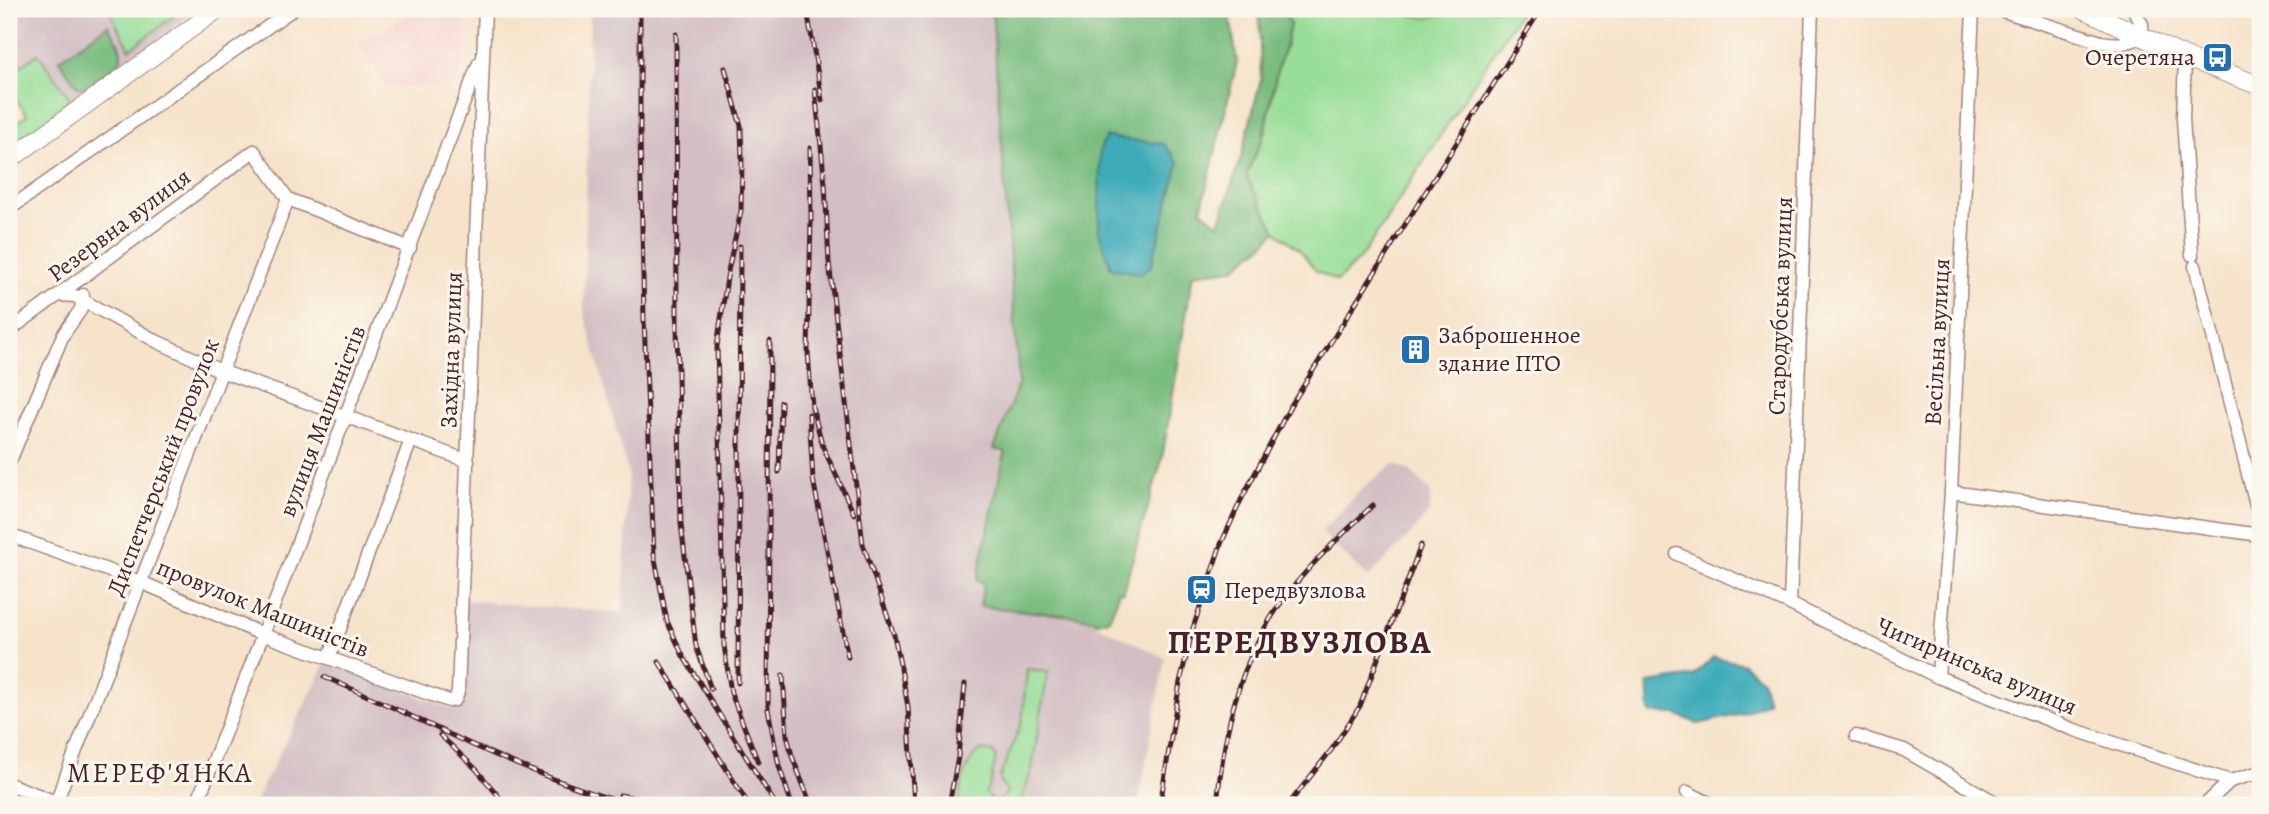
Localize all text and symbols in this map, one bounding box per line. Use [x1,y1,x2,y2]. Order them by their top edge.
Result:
bus stop icon: Очеретяна [2201,40,2235,74]
place label: Очеретяна [2085,41,2195,73]
street label: Резервна вулиця [41,161,197,289]
street label: Стародубська вулиця [1760,196,1800,416]
street label: Весільна вулиця [1917,257,1957,427]
street label: Західна вулиця [432,271,470,429]
place label: Заброшенное здание ПТО [1438,319,1581,379]
street label: вулиця Машиністів [271,321,373,521]
building icon: Заброшенное здание ПТО [1398,332,1432,366]
street label: Диспетчерський провулок [99,334,227,600]
street label: провулок Машиністів [152,551,374,665]
station icon: Передвузлова [1184,573,1218,607]
place label: Передвузлова [1224,574,1366,606]
street label: Чигиринська вулиця [1872,609,2082,723]
district label: ПЕРЕДВУЗЛОВА [1167,620,1433,664]
district label: МЕРЕФ'ЯНКА [67,754,253,792]

